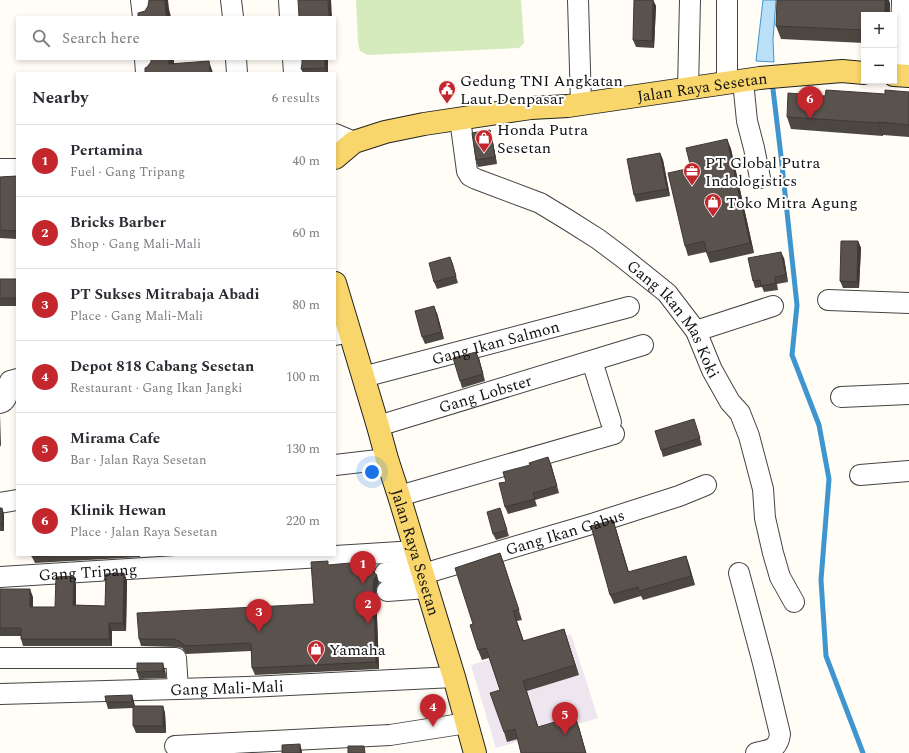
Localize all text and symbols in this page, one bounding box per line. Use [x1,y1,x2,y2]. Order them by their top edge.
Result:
map controls [861,12,897,84]
button: + [861,12,897,48]
search box [16,16,336,60]
icon: search [30,27,52,49]
text: Search here [62,27,140,50]
button: − [861,48,897,84]
street label: Jalan Raya Sesetan [635,66,768,109]
place label: Gedung TNI Angkatan Laut Denpasar [460,69,623,111]
public building icon: Gedung TNI Angkatan Laut Denpasar [437,79,457,104]
text: Nearby [32,85,88,111]
pin: 6 [797,86,823,119]
text: 6 results [272,88,320,108]
place label: Honda Putra Sesetan [497,118,588,160]
shop icon: Honda Putra Sesetan [474,128,494,153]
text: Pertamina [70,139,143,162]
text: 1 [41,151,49,171]
text: 40 m [293,151,320,171]
place label: PT Global Putra Indologistics [705,151,821,193]
office icon: PT Global Putra Indologistics [682,161,702,186]
text: Fuel · Gang Tripang [70,162,185,182]
place label: Toko Mitra Agung [726,191,858,215]
shop icon: Toko Mitra Agung [703,192,723,217]
text: Bricks Barber [70,211,166,234]
text: 2 [41,223,49,243]
text: 60 m [293,223,320,243]
text: Shop · Gang Mali-Mali [70,234,201,254]
street label: Gang Ikan Mas Koki [621,254,725,383]
text: PT Sukses Mitrabaja Abadi [70,283,259,306]
text: 3 [41,295,49,315]
text: 80 m [293,295,320,315]
text: Place · Gang Mali-Mali [70,306,203,326]
street label: Gang Ikan Salmon [429,315,562,371]
text: Depot 818 Cabang Sesetan [70,355,254,378]
text: 4 [41,367,49,387]
text: 100 m [286,367,320,387]
street label: Gang Lobster [436,369,535,420]
text: Restaurant · Gang Ikan Jangki [70,378,242,398]
text: Mirama Cafe [70,427,160,450]
text: 5 [41,439,49,459]
text: 130 m [286,439,320,459]
text: Bar · Jalan Raya Sesetan [70,450,207,470]
your location [362,462,382,482]
street label: Jalan Raya Sesetan [384,486,446,619]
text: Klinik Hewan [70,499,166,522]
street label: Gang Ikan Gabus [503,503,628,562]
text: 6 [41,511,49,531]
text: 220 m [286,511,320,531]
text: Place · Jalan Raya Sesetan [70,522,217,542]
pin: 1 [350,551,376,584]
street label: Gang Tripang [38,557,138,588]
pin: 2 [355,591,381,624]
pin: 3 [246,599,272,632]
place label: Yamaha [329,638,386,662]
shop icon: Yamaha [306,639,326,664]
street label: Gang Mali-Mali [170,674,284,702]
pin: 4 [420,694,446,727]
pin: 5 [552,702,578,735]

